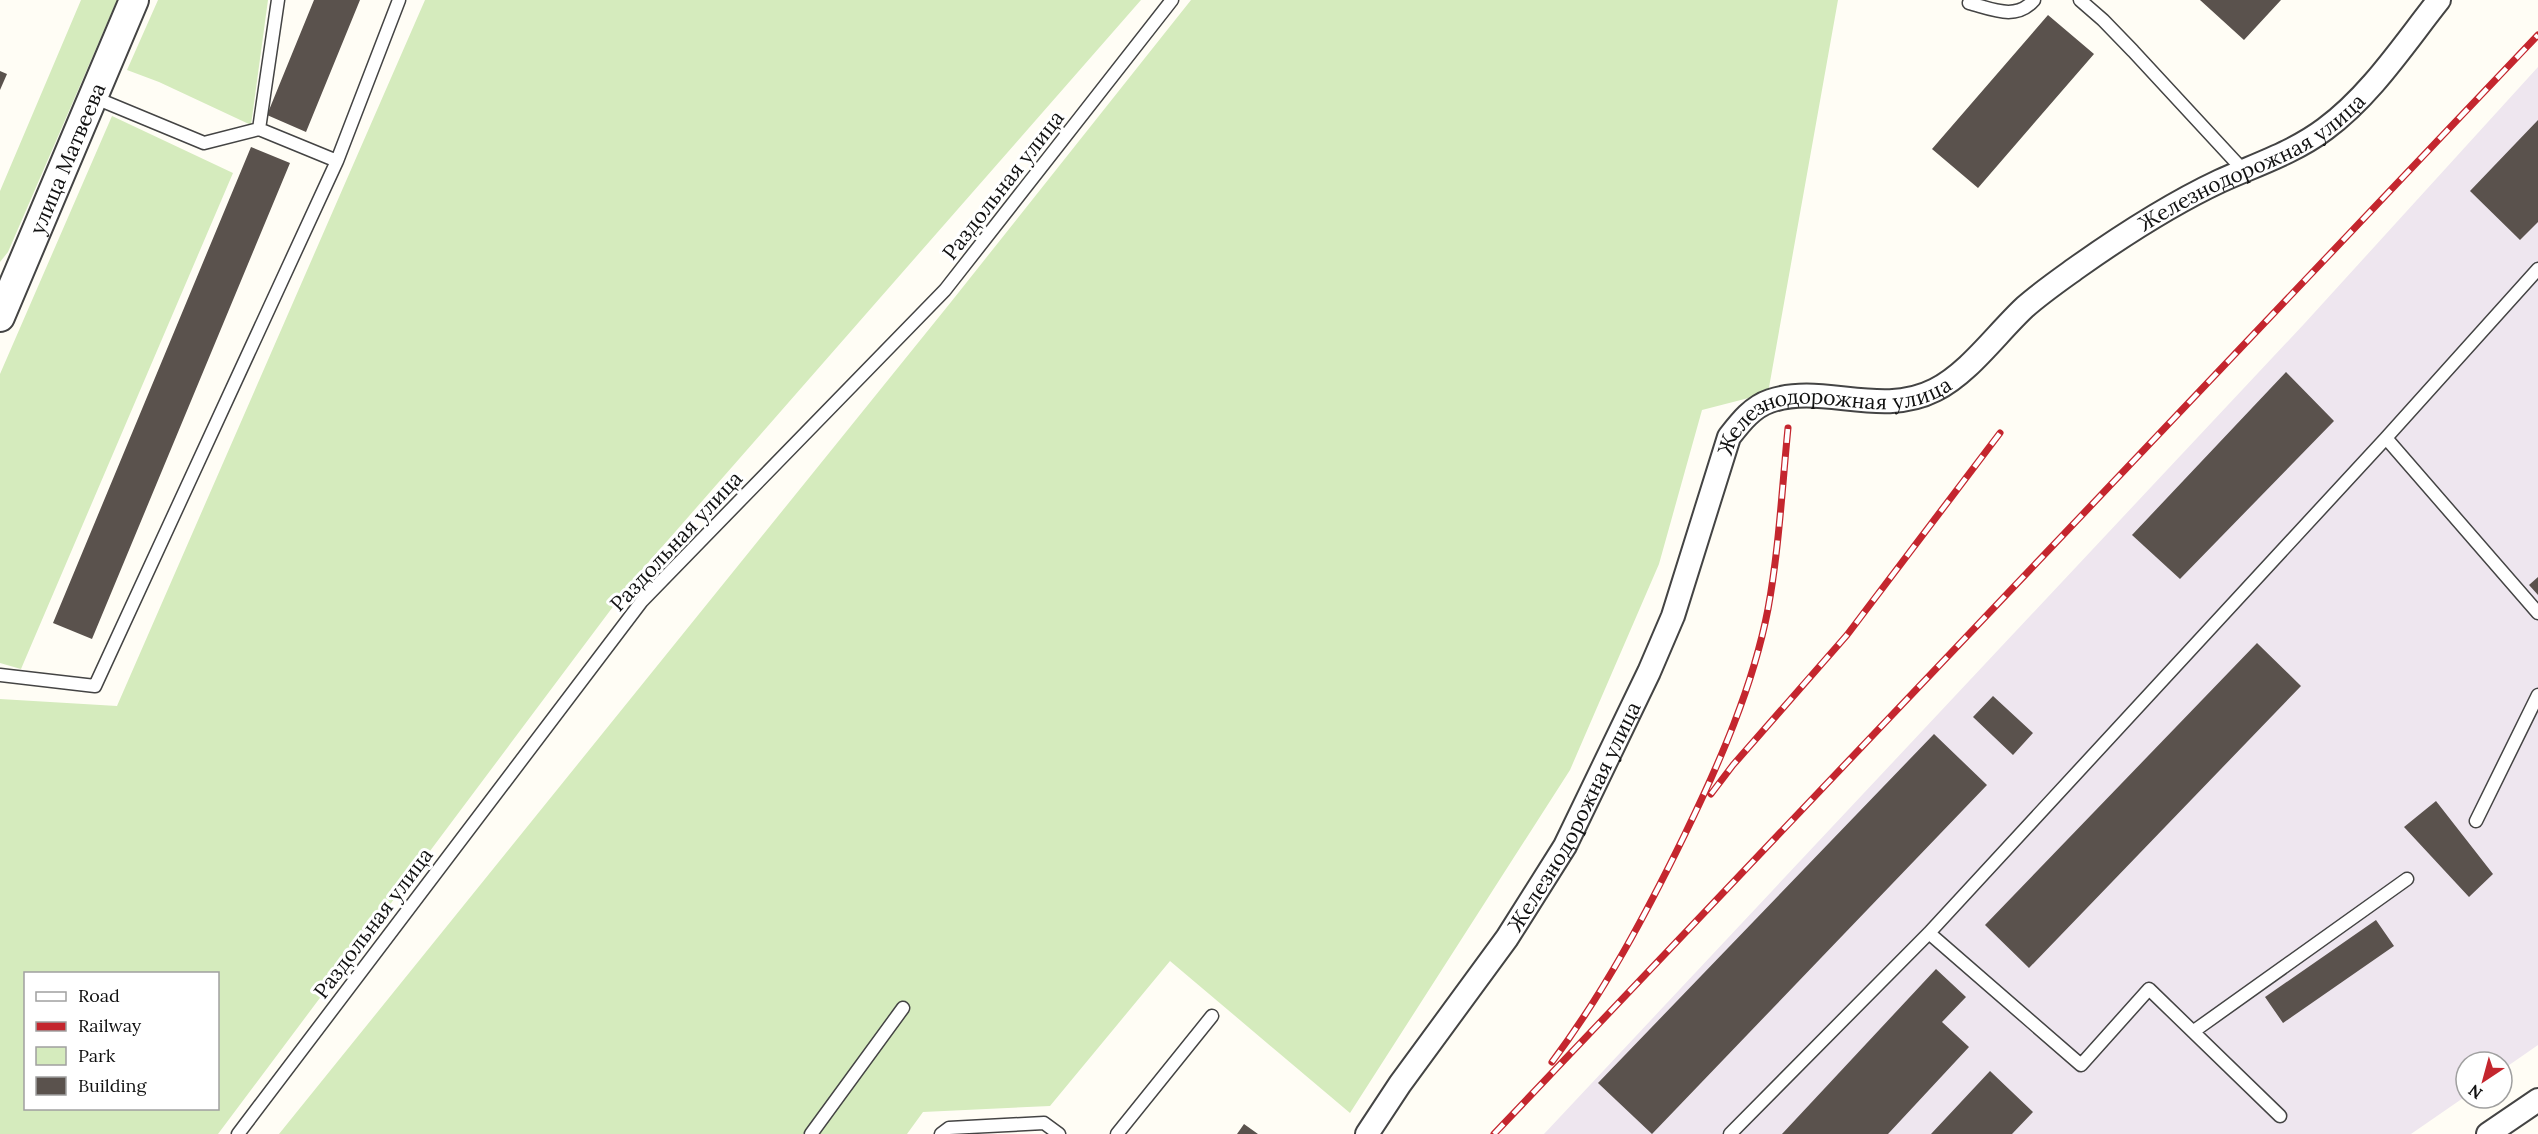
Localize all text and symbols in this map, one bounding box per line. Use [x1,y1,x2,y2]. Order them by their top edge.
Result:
street label: улица Матвеева [23,79,111,238]
street label: Железнодорожная улица [2133,87,2371,237]
street label: Раздольная улица [936,105,1070,265]
street label: Железнодорожная улица [1711,370,1956,458]
street label: Раздольная улица [604,465,748,617]
street label: Железнодорожная улица [1501,697,1646,936]
street label: Раздольная улица [307,842,439,1004]
legend [24,972,219,1110]
text: Road [78,984,120,1007]
text: Railway [78,1014,142,1037]
text: Park [78,1044,116,1067]
north arrow [2454,1050,2514,1110]
text: Building [78,1074,148,1097]
text: N [2464,1080,2486,1104]

